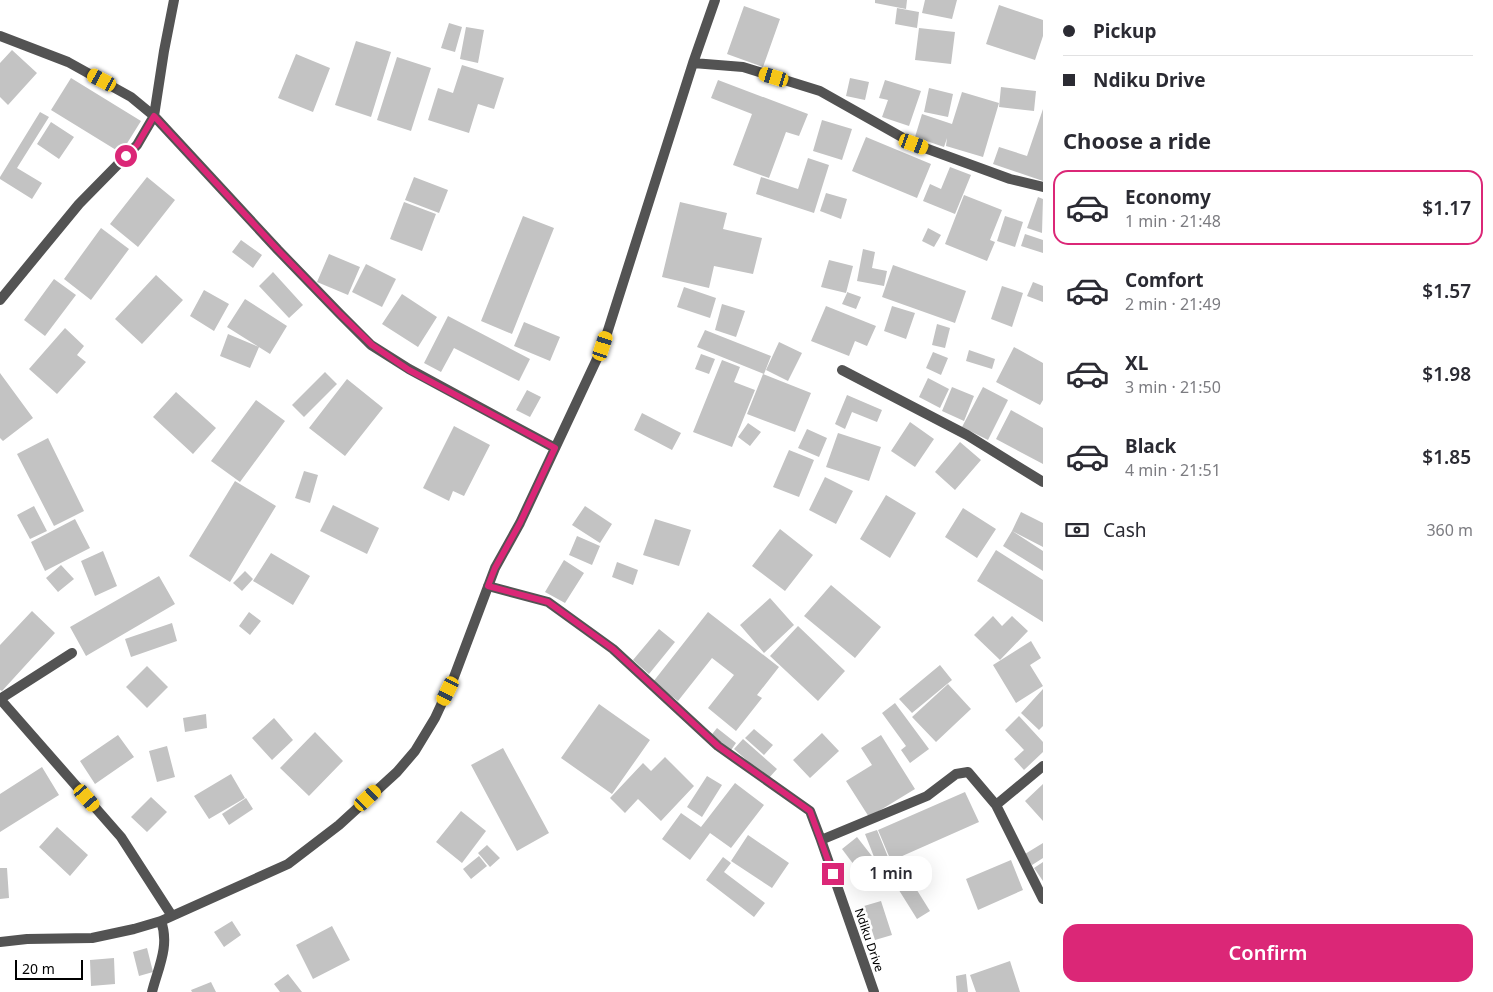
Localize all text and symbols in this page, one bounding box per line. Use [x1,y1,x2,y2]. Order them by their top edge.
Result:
text: Pickup [1093,18,1156,44]
car [757,65,790,89]
car [85,66,118,94]
text: Ndiku Drive [1093,67,1205,93]
text: Choose a ride [1063,125,1211,155]
car [897,132,930,156]
route start [115,145,137,167]
text: Economy [1125,184,1211,210]
icon: car [1065,185,1110,230]
text: $1.17 [1422,195,1471,221]
text: 1 min · 21:48 [1125,210,1221,232]
text: Comfort [1125,267,1204,293]
icon: car [1065,268,1110,313]
text: $1.57 [1422,278,1471,304]
text: 2 min · 21:49 [1125,293,1221,315]
car [591,329,614,363]
text: XL [1125,350,1148,376]
icon: car [1065,351,1110,396]
text: $1.98 [1422,361,1471,387]
text: 3 min · 21:50 [1125,376,1221,398]
text: Black [1125,433,1176,459]
icon: car [1065,434,1110,479]
text: $1.85 [1422,444,1471,470]
text: 4 min · 21:51 [1125,459,1221,481]
icon: cash [1063,516,1091,544]
text: Cash [1103,517,1147,543]
text: 360 m [1426,519,1473,541]
car [434,674,461,708]
car [71,782,102,814]
car [351,782,384,814]
callout: 1 min [850,856,933,892]
text: 1 min [869,862,913,884]
route end [822,863,844,885]
street label: Ndiku Drive [851,906,888,974]
button: Confirm [1063,924,1473,982]
scale bar [15,957,82,980]
text: 20 m [22,959,55,978]

